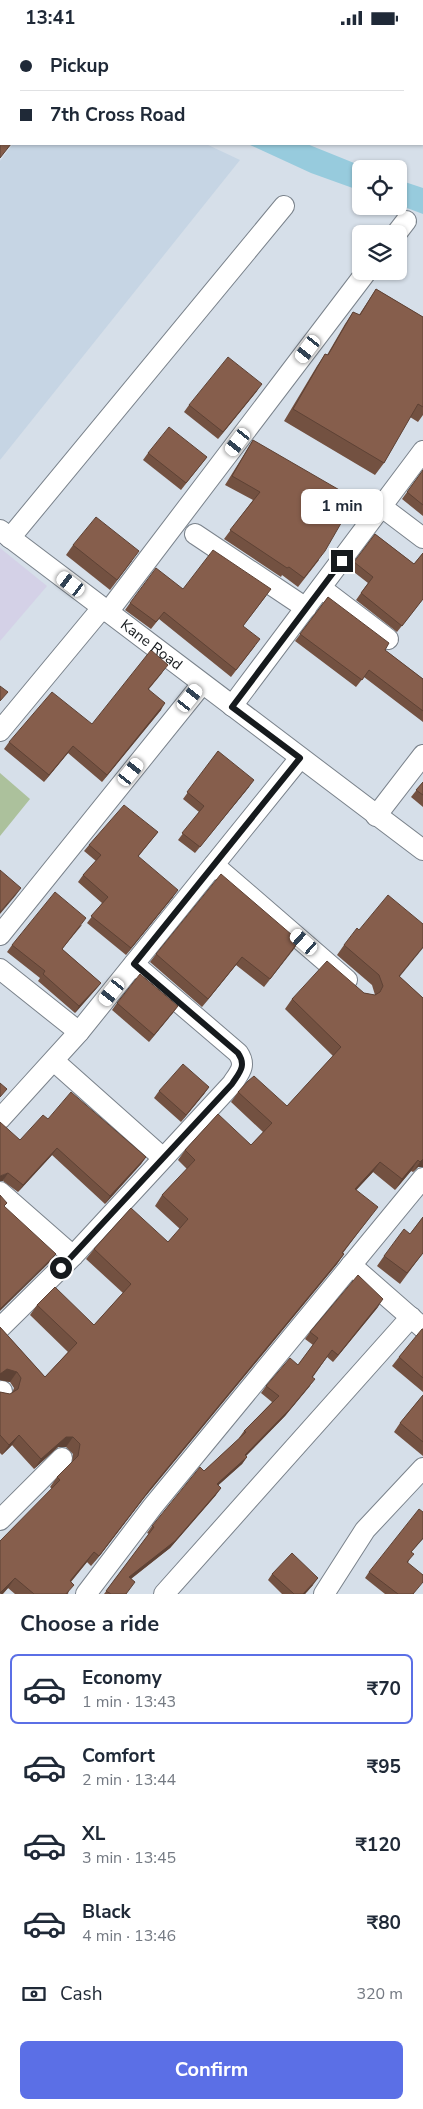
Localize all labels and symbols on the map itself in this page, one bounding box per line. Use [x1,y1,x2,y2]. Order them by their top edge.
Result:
car [292,333,323,365]
car [222,426,253,458]
callout: 1 min [301,489,383,523]
route end [331,550,353,572]
car [54,569,87,599]
street label: Kane Road [117,615,187,675]
car [174,682,205,714]
car [115,756,146,788]
car [287,926,320,958]
car [96,976,127,1008]
route start [50,1257,72,1279]

